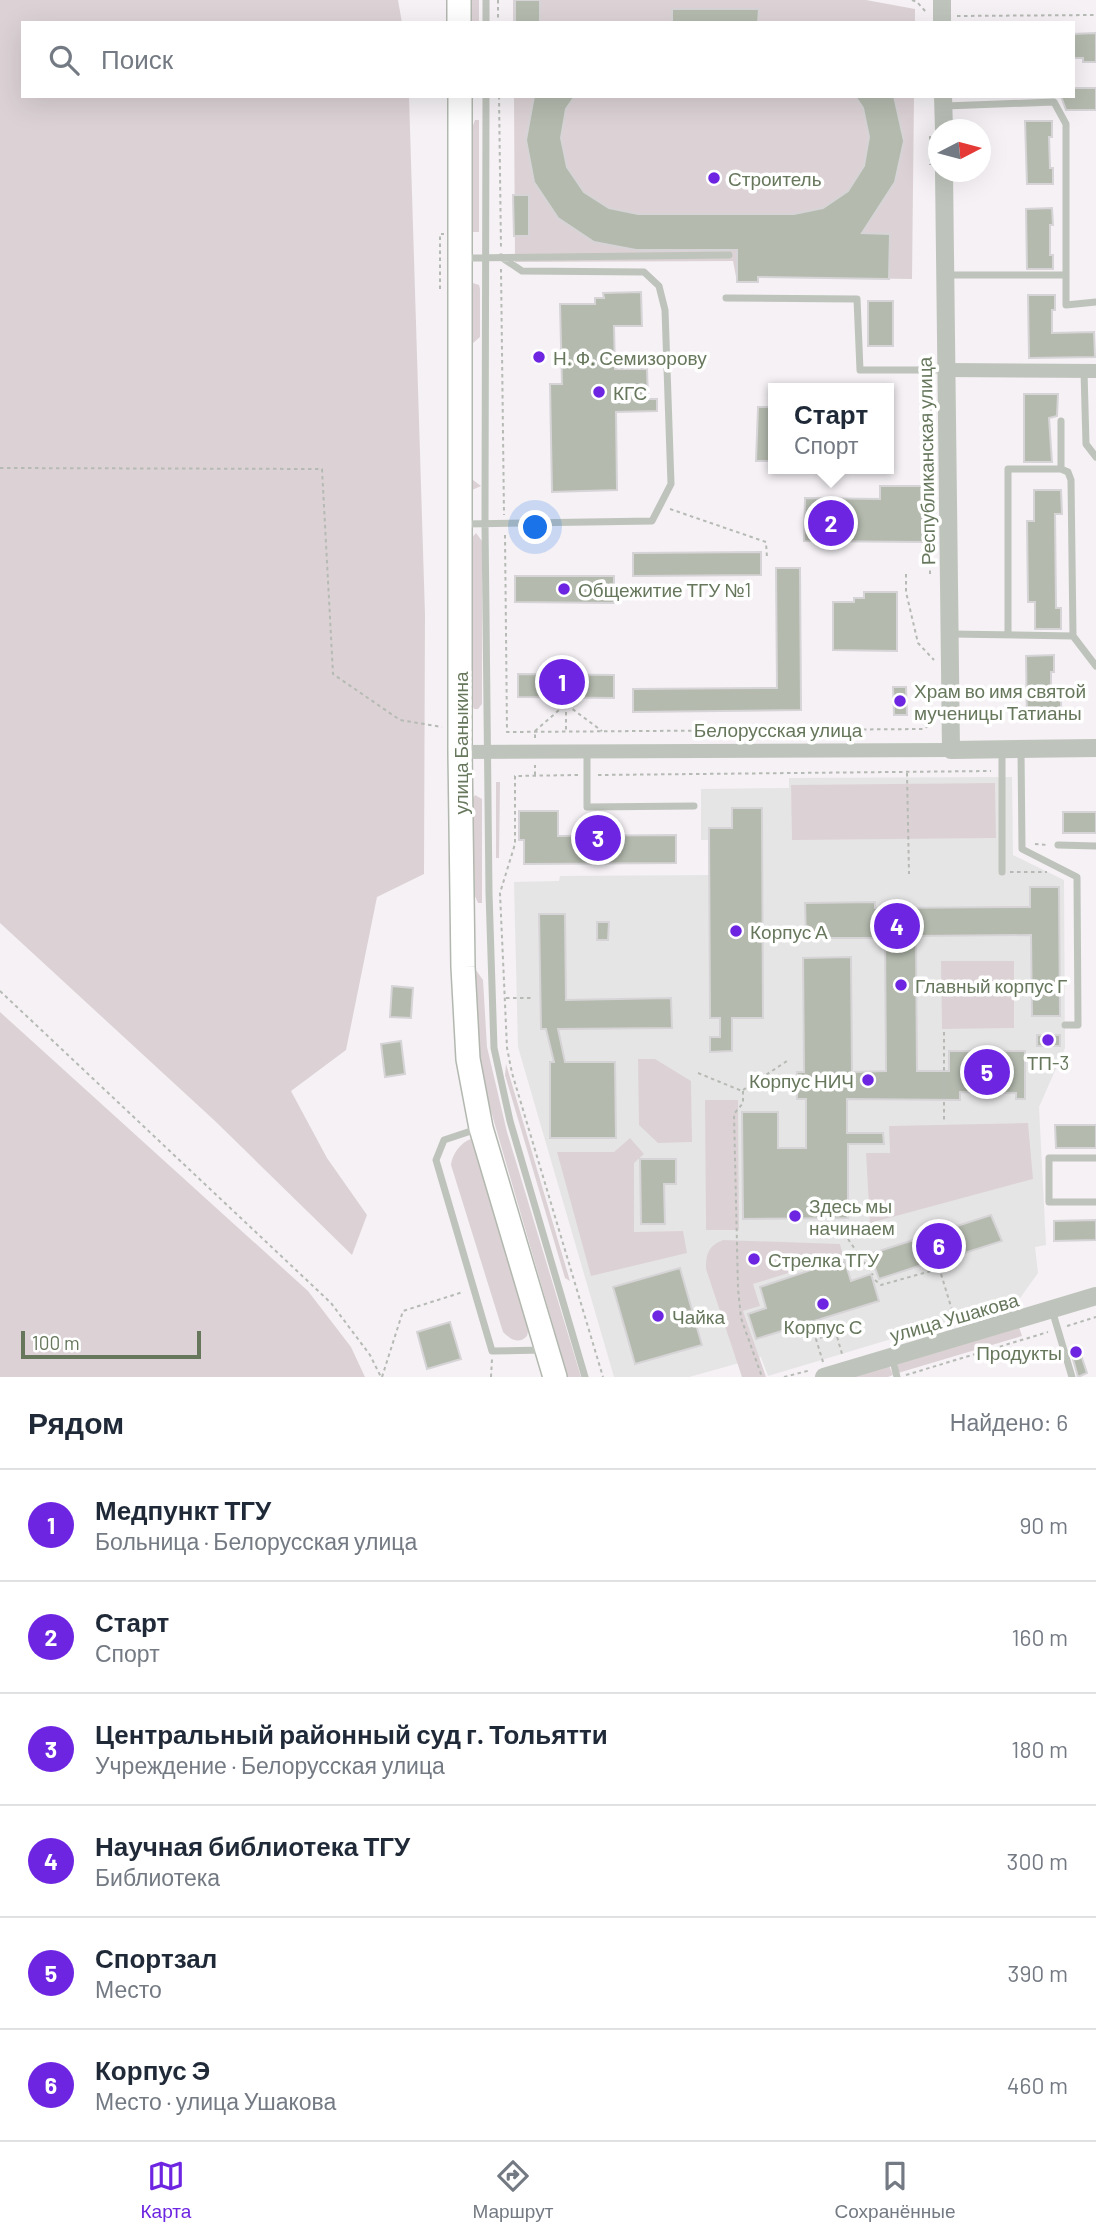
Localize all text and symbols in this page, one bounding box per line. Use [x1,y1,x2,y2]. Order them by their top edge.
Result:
search box [21,21,1075,98]
icon: search [45,41,83,79]
text: Поиск [101,43,173,74]
north arrow [928,119,991,182]
place label: Строитель [728,167,822,190]
marker: Строитель [706,170,722,186]
place label: Н. Ф. Семизорову [553,346,707,369]
marker: Н. Ф. Семизорову [531,349,547,365]
street label: Республиканская улица [913,356,939,565]
place label: КГС [613,381,647,404]
popup [768,383,894,474]
marker: КГС [591,384,607,400]
text: Старт [794,398,868,429]
text: Спорт [794,431,859,459]
pin: 2 [808,497,854,549]
your location [518,510,552,544]
place label: Общежитие ТГУ №1 [578,578,751,601]
marker: Общежитие ТГУ №1 [556,581,572,597]
pin: 1 [539,656,585,708]
street label: улица Баныкина [449,671,472,815]
place label: Храм во имя святой мученицы Татианы [914,679,1086,724]
marker: Храм во имя святой мученицы Татианы [892,693,908,709]
street label: Белорусская улица [694,718,863,741]
pin: 3 [575,812,621,864]
pin: 4 [874,900,920,952]
place label: Корпус А [750,920,828,943]
marker: Корпус А [728,923,744,939]
place label: Главный корпус Г [915,974,1067,997]
marker: Главный корпус Г [893,977,909,993]
marker: ТП-3 [1040,1032,1056,1048]
pin: 5 [964,1046,1010,1098]
place label: ТП-3 [1027,1051,1069,1074]
place label: Корпус НИЧ [749,1069,854,1092]
marker: Корпус НИЧ [860,1072,876,1088]
place label: Здесь мы начинаем [809,1194,895,1239]
marker: Здесь мы начинаем [787,1208,803,1224]
pin: 6 [916,1220,962,1272]
place label: Стрелка ТГУ [768,1248,880,1271]
marker: Стрелка ТГУ [746,1251,762,1267]
street label: улица Ушакова [887,1288,1021,1346]
marker: Корпус С [815,1296,831,1312]
place label: Чайка [672,1305,726,1328]
marker: Чайка [650,1308,666,1324]
place label: Корпус С [784,1315,862,1338]
scale bar [21,1328,201,1360]
text: 100 m [32,1331,80,1354]
place label: Продукты [976,1341,1062,1364]
marker: Продукты [1068,1344,1084,1360]
text: Рядом [28,1404,124,1440]
text: Найдено: 6 [950,1408,1068,1436]
text: Медпункт ТГУ [95,1494,271,1525]
text: 1 [47,1511,55,1539]
text: 90 m [1019,1511,1068,1539]
text: Больница · Белорусская улица [95,1527,417,1555]
text: Старт [95,1606,169,1637]
text: 2 [45,1623,57,1651]
text: 160 m [1011,1623,1068,1651]
text: Спорт [95,1639,160,1667]
text: Центральный районный суд г. Тольятти [95,1718,608,1749]
text: 3 [45,1735,57,1763]
text: 180 m [1011,1735,1068,1763]
text: Учреждение · Белорусская улица [95,1751,445,1779]
text: Научная библиотека ТГУ [95,1830,410,1861]
text: 4 [44,1847,58,1875]
text: 300 m [1007,1847,1068,1875]
text: Библиотека [95,1863,220,1891]
text: Спортзал [95,1942,217,1973]
text: 5 [45,1959,57,1987]
text: 390 m [1008,1959,1068,1987]
text: Место [95,1975,162,2003]
text: Корпус Э [95,2054,210,2085]
text: 6 [45,2071,57,2099]
text: 460 m [1007,2071,1068,2099]
text: Место · улица Ушакова [95,2087,336,2115]
tab: Карта [141,2157,191,2223]
tab: Маршрут [472,2157,553,2223]
tab: Сохранённые [834,2157,955,2223]

